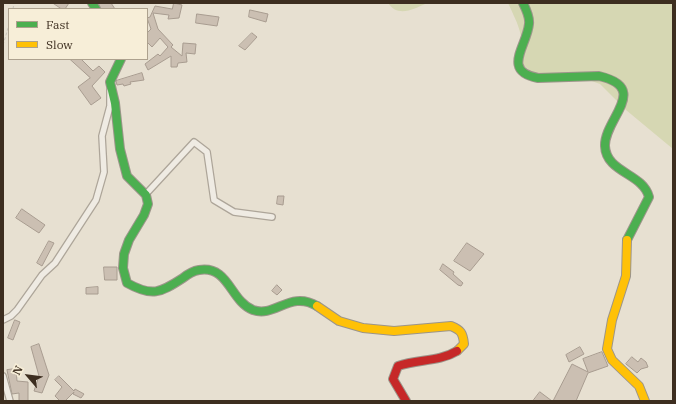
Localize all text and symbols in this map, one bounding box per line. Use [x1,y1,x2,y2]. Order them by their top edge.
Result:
legend [8,8,148,60]
text: Fast [46,17,70,32]
text: Slow [46,37,73,52]
north arrow [8,356,48,396]
text: N [9,363,26,378]

